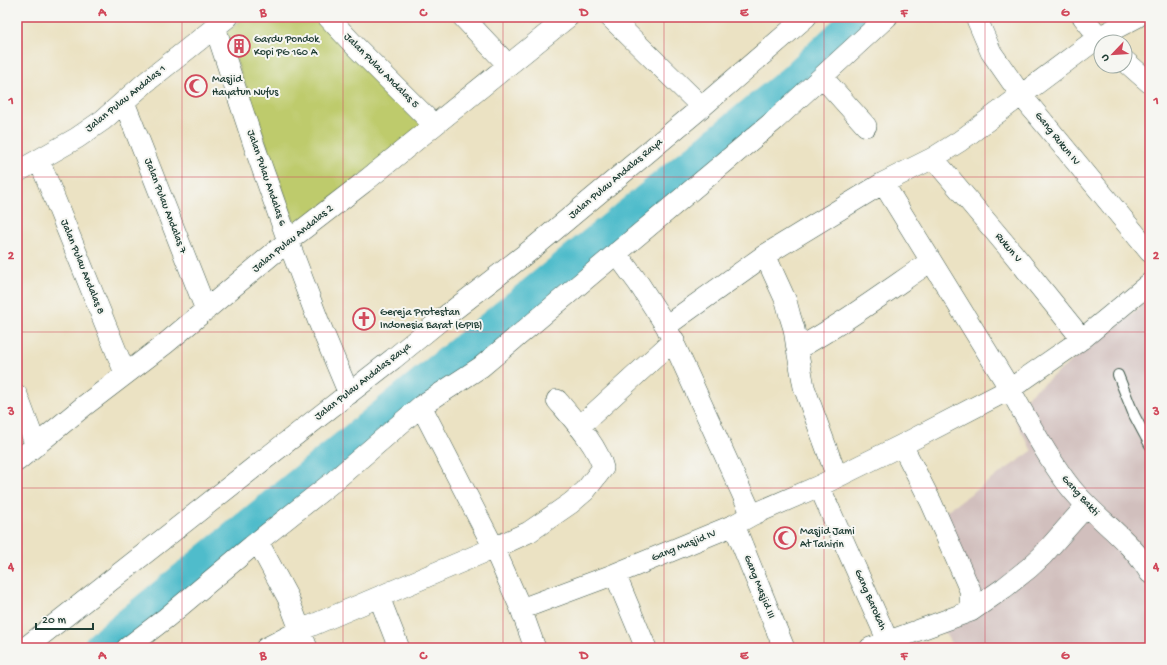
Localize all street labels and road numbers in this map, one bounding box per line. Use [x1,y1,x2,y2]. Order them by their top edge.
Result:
street label: Jalan Pulau Andalas 5 [341,31,421,111]
street label: Jalan Pulau Andalas 1 [83,63,169,135]
street label: Gang Rukun IV [1032,110,1082,168]
street label: Jalan Pulau Andalas 6 [244,128,288,228]
street label: Jalan Pulau Andalas Raya [567,136,666,222]
street label: Jalan Pulau Andalas 7 [141,157,189,256]
street label: Jalan Pulau Andalas 2 [250,202,336,275]
street label: Jalan Pulau Andalas 8 [57,218,107,316]
street label: Rukun V [992,231,1024,265]
street label: Jalan Pulau Andalas Raya [313,340,414,423]
street label: Gang Bakti [1059,473,1101,519]
street label: Gang Masjid IV [650,528,718,564]
street label: Gang Masjid III [741,553,777,621]
street label: Gang Barokah [851,568,889,632]

